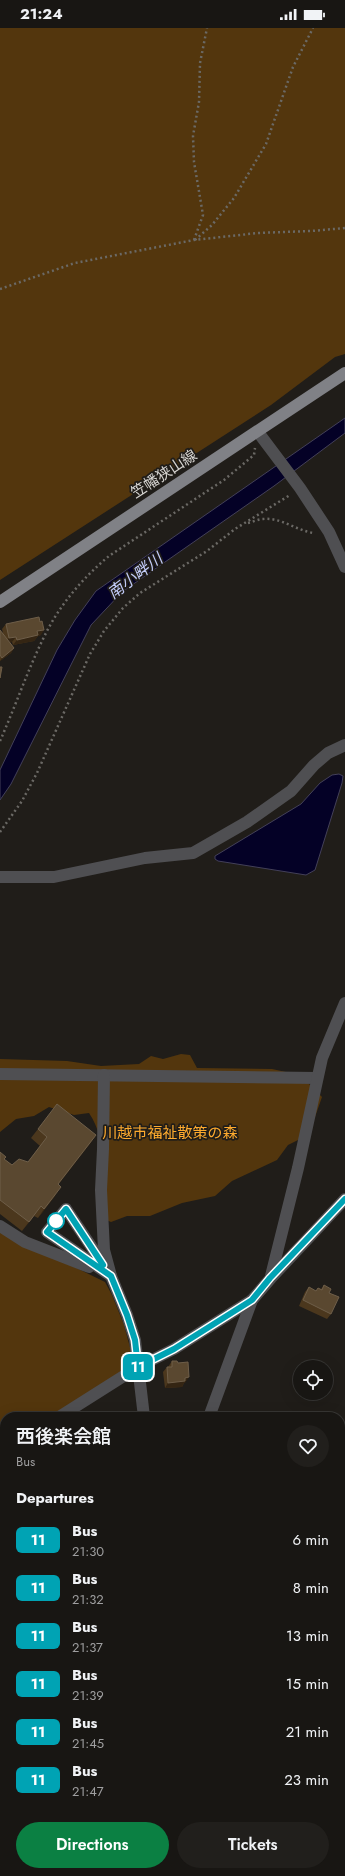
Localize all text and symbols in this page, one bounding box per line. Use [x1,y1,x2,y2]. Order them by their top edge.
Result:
text: 21:24 [20,3,63,25]
street label: 笠幡狭山線 [127,444,201,504]
water label: 南小畔川 [103,546,169,604]
park label: 川越市福祉散策の森 [102,1122,238,1144]
unlabelled marker [47,1212,65,1230]
line badge: 11 [120,1354,156,1380]
text: 11 [131,1357,145,1377]
map controls [293,1360,333,1400]
button: locate [293,1360,333,1400]
text: 西後楽会館 [16,1423,111,1450]
button: heart [287,1425,329,1467]
text: Bus [16,1452,35,1471]
text: Departures [16,1487,94,1509]
text: Bus [72,1520,97,1542]
text: 6 min [292,1529,329,1551]
text: 11 [31,1530,45,1550]
text: 21:30 [72,1542,104,1561]
text: Bus [72,1568,97,1590]
text: 8 min [293,1577,329,1599]
text: 11 [31,1578,45,1598]
text: 21:32 [72,1590,104,1609]
text: Bus [72,1616,97,1638]
text: 13 min [286,1625,329,1647]
text: 11 [31,1626,45,1646]
text: 21:37 [72,1638,103,1657]
text: Bus [72,1664,97,1686]
text: 15 min [286,1673,329,1695]
text: 11 [31,1674,45,1694]
text: 21:39 [72,1686,104,1705]
text: Bus [72,1712,97,1734]
text: 21 min [286,1721,329,1743]
text: 11 [31,1722,45,1742]
text: 21:45 [72,1734,104,1753]
text: Bus [72,1760,97,1782]
text: 23 min [284,1769,329,1791]
text: 11 [31,1770,45,1790]
text: 21:47 [72,1782,104,1801]
button: Directions [16,1822,169,1868]
button: Tickets [177,1822,329,1868]

